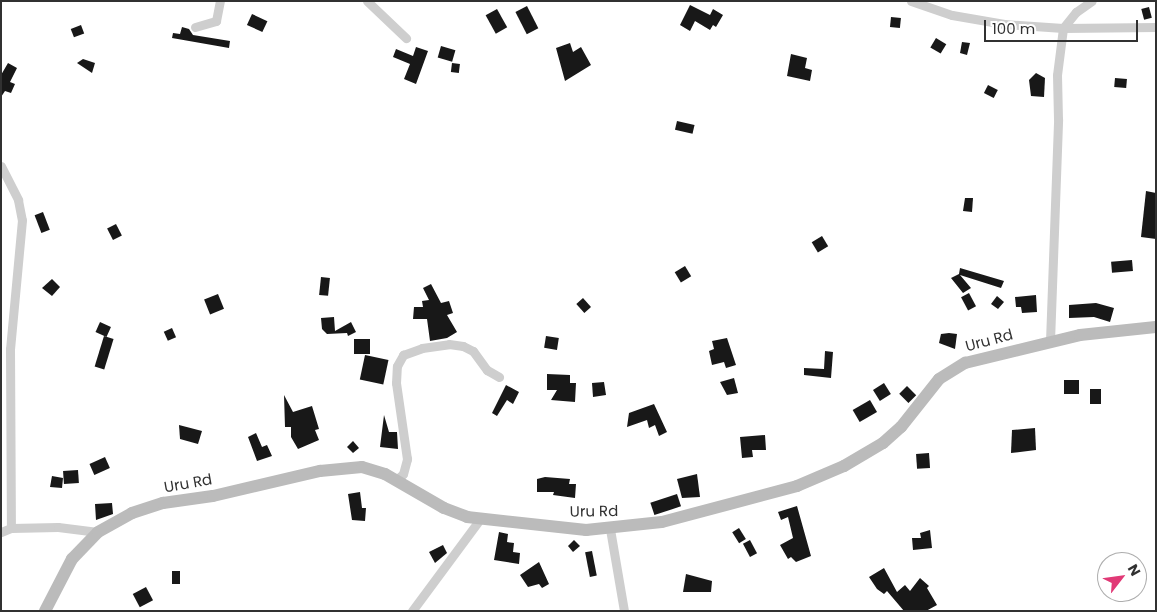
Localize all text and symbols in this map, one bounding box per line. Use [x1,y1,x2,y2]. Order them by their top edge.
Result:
scale bar [987,10,1141,42]
text: 100 m [992,18,1035,39]
street label: Uru Rd [963,325,1015,355]
street label: Uru Rd [163,470,213,496]
street label: Uru Rd [570,502,618,520]
north arrow [1097,552,1147,602]
text: N [1123,560,1145,580]

